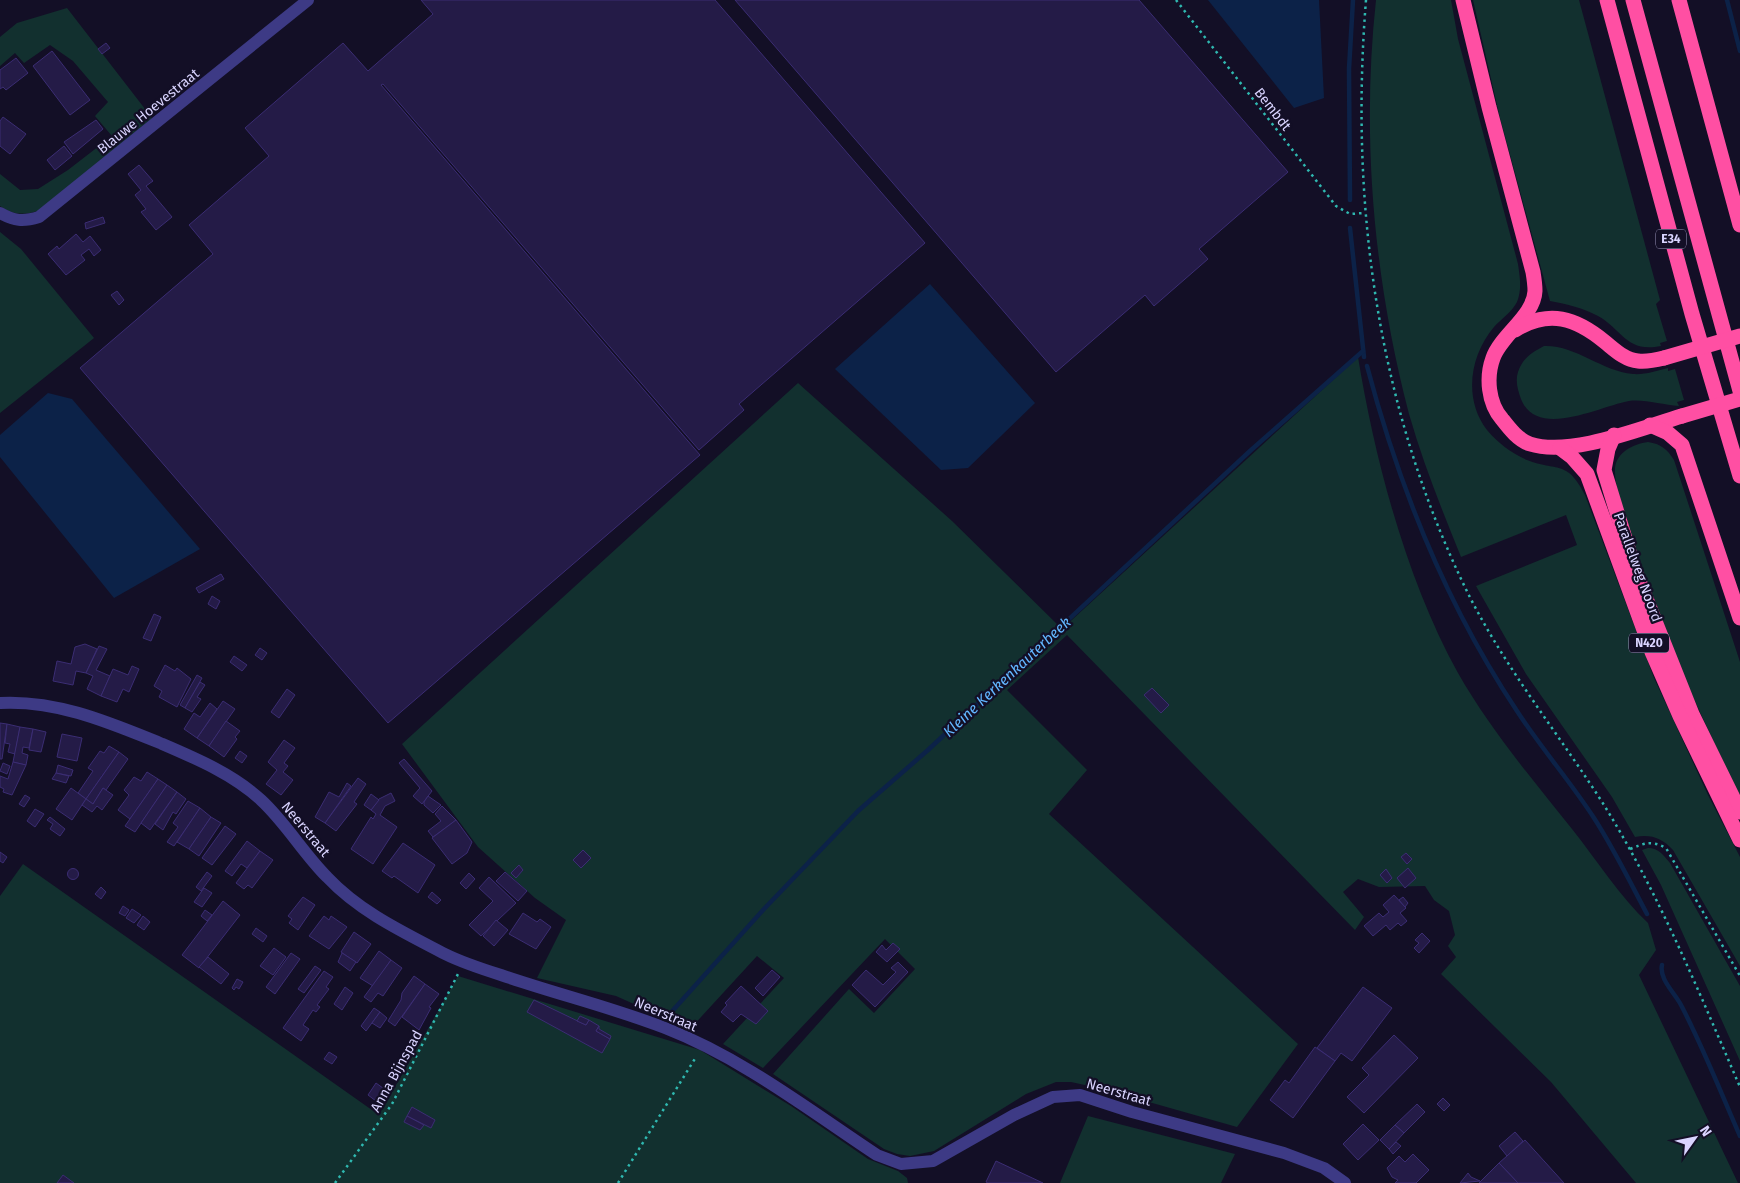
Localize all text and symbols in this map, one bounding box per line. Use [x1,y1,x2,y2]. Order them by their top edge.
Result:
street label: Blauwe Hoevestraat [94,64,203,158]
street label: Bembdt [1251,84,1295,135]
road number: E34 [1656,230,1686,248]
street label: Parallelweg Noord [1610,510,1665,624]
water label: Kleine Kerkenkauterbeek [939,613,1075,741]
road number: N420 [1629,634,1669,652]
street label: Neerstraat [278,798,334,861]
street label: Neerstraat [632,994,701,1036]
street label: Anna Bijnspad [367,1027,426,1115]
street label: Neerstraat [1084,1075,1154,1110]
north arrow [1670,1113,1720,1163]
text: N [1696,1123,1715,1140]

